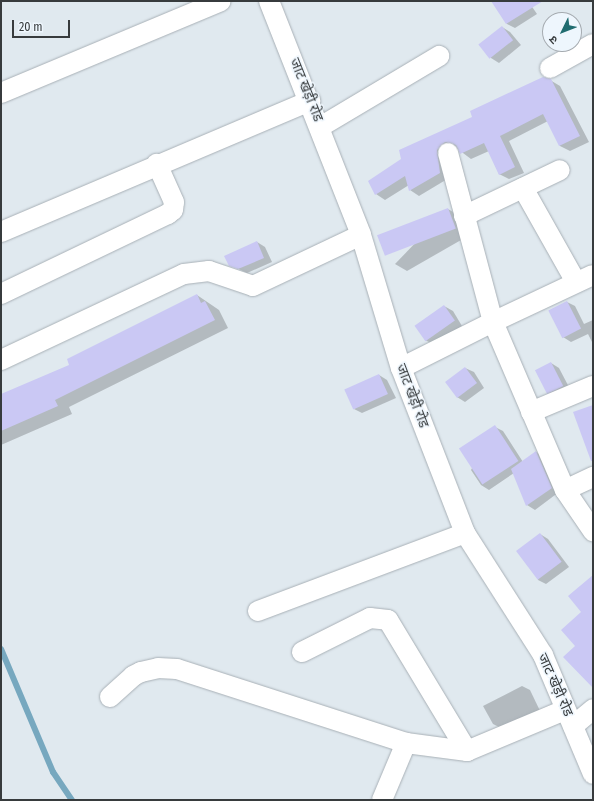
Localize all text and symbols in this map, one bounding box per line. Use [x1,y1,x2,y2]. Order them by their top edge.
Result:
scale bar [14,12,72,38]
north arrow [542,12,582,52]
text: 20 m [19,20,43,34]
text: उ [547,33,561,47]
street label: जाट खेड़ी रोड [286,56,326,124]
street label: जाट खेड़ी रोड [392,362,432,430]
street label: जाट खेड़ी रोड [534,651,576,719]

